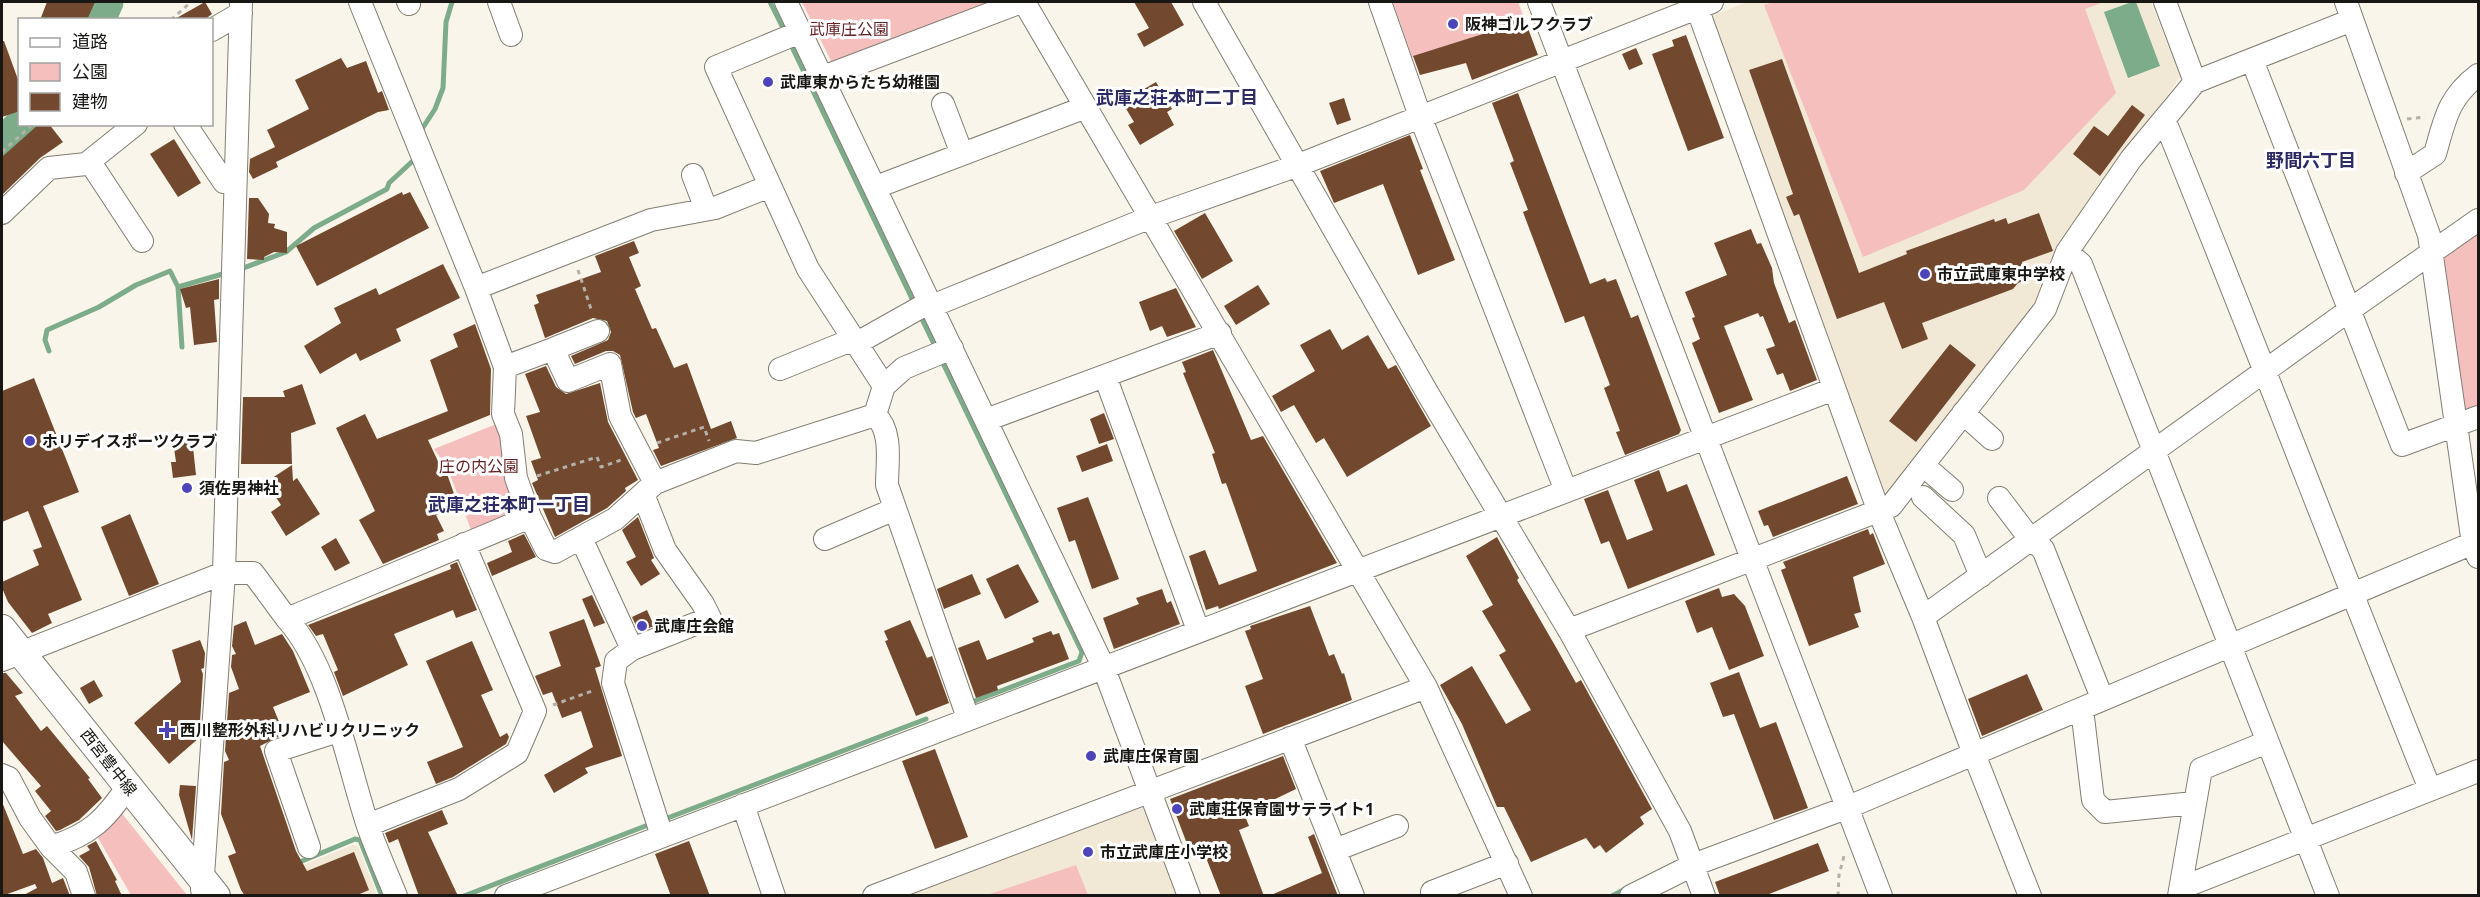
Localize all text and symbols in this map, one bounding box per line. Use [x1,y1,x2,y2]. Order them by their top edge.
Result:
place label: 阪神ゴルフクラブ [1465,13,1593,35]
marker: 阪神ゴルフクラブ [1446,17,1460,31]
legend [18,18,213,126]
park label: 武庫庄公園 [809,18,889,40]
text: 道路 [72,29,108,53]
text: 公園 [72,59,108,83]
place label: 武庫東からたち幼稚園 [780,71,940,93]
marker: 武庫東からたち幼稚園 [761,75,775,89]
district label: 武庫之荘本町二丁目 [1096,85,1258,109]
text: 建物 [72,89,108,113]
district label: 野間六丁目 [2266,148,2356,172]
place label: 市立武庫東中学校 [1937,263,2065,285]
marker: 市立武庫東中学校 [1918,267,1932,281]
place label: ホリデイスポーツクラブ [42,430,217,452]
marker: ホリデイスポーツクラブ [23,434,37,448]
park label: 庄の内公園 [439,455,519,477]
place label: 須佐男神社 [199,477,279,499]
marker: 須佐男神社 [180,481,194,495]
district label: 武庫之荘本町一丁目 [428,492,590,516]
place label: 武庫庄会館 [654,615,734,637]
marker: 武庫庄会館 [635,619,649,633]
place label: 西川整形外科リハビリクリニック [180,719,420,741]
marker: 西川整形外科リハビリクリニック [158,721,176,739]
street label: 西宮豊中線 [76,724,142,800]
place label: 武庫庄保育園 [1103,745,1199,767]
marker: 武庫庄保育園 [1084,749,1098,763]
place label: 武庫荘保育園サテライト1 [1189,798,1374,820]
marker: 武庫荘保育園サテライト1 [1170,802,1184,816]
place label: 市立武庫庄小学校 [1100,841,1228,863]
marker: 市立武庫庄小学校 [1081,845,1095,859]

